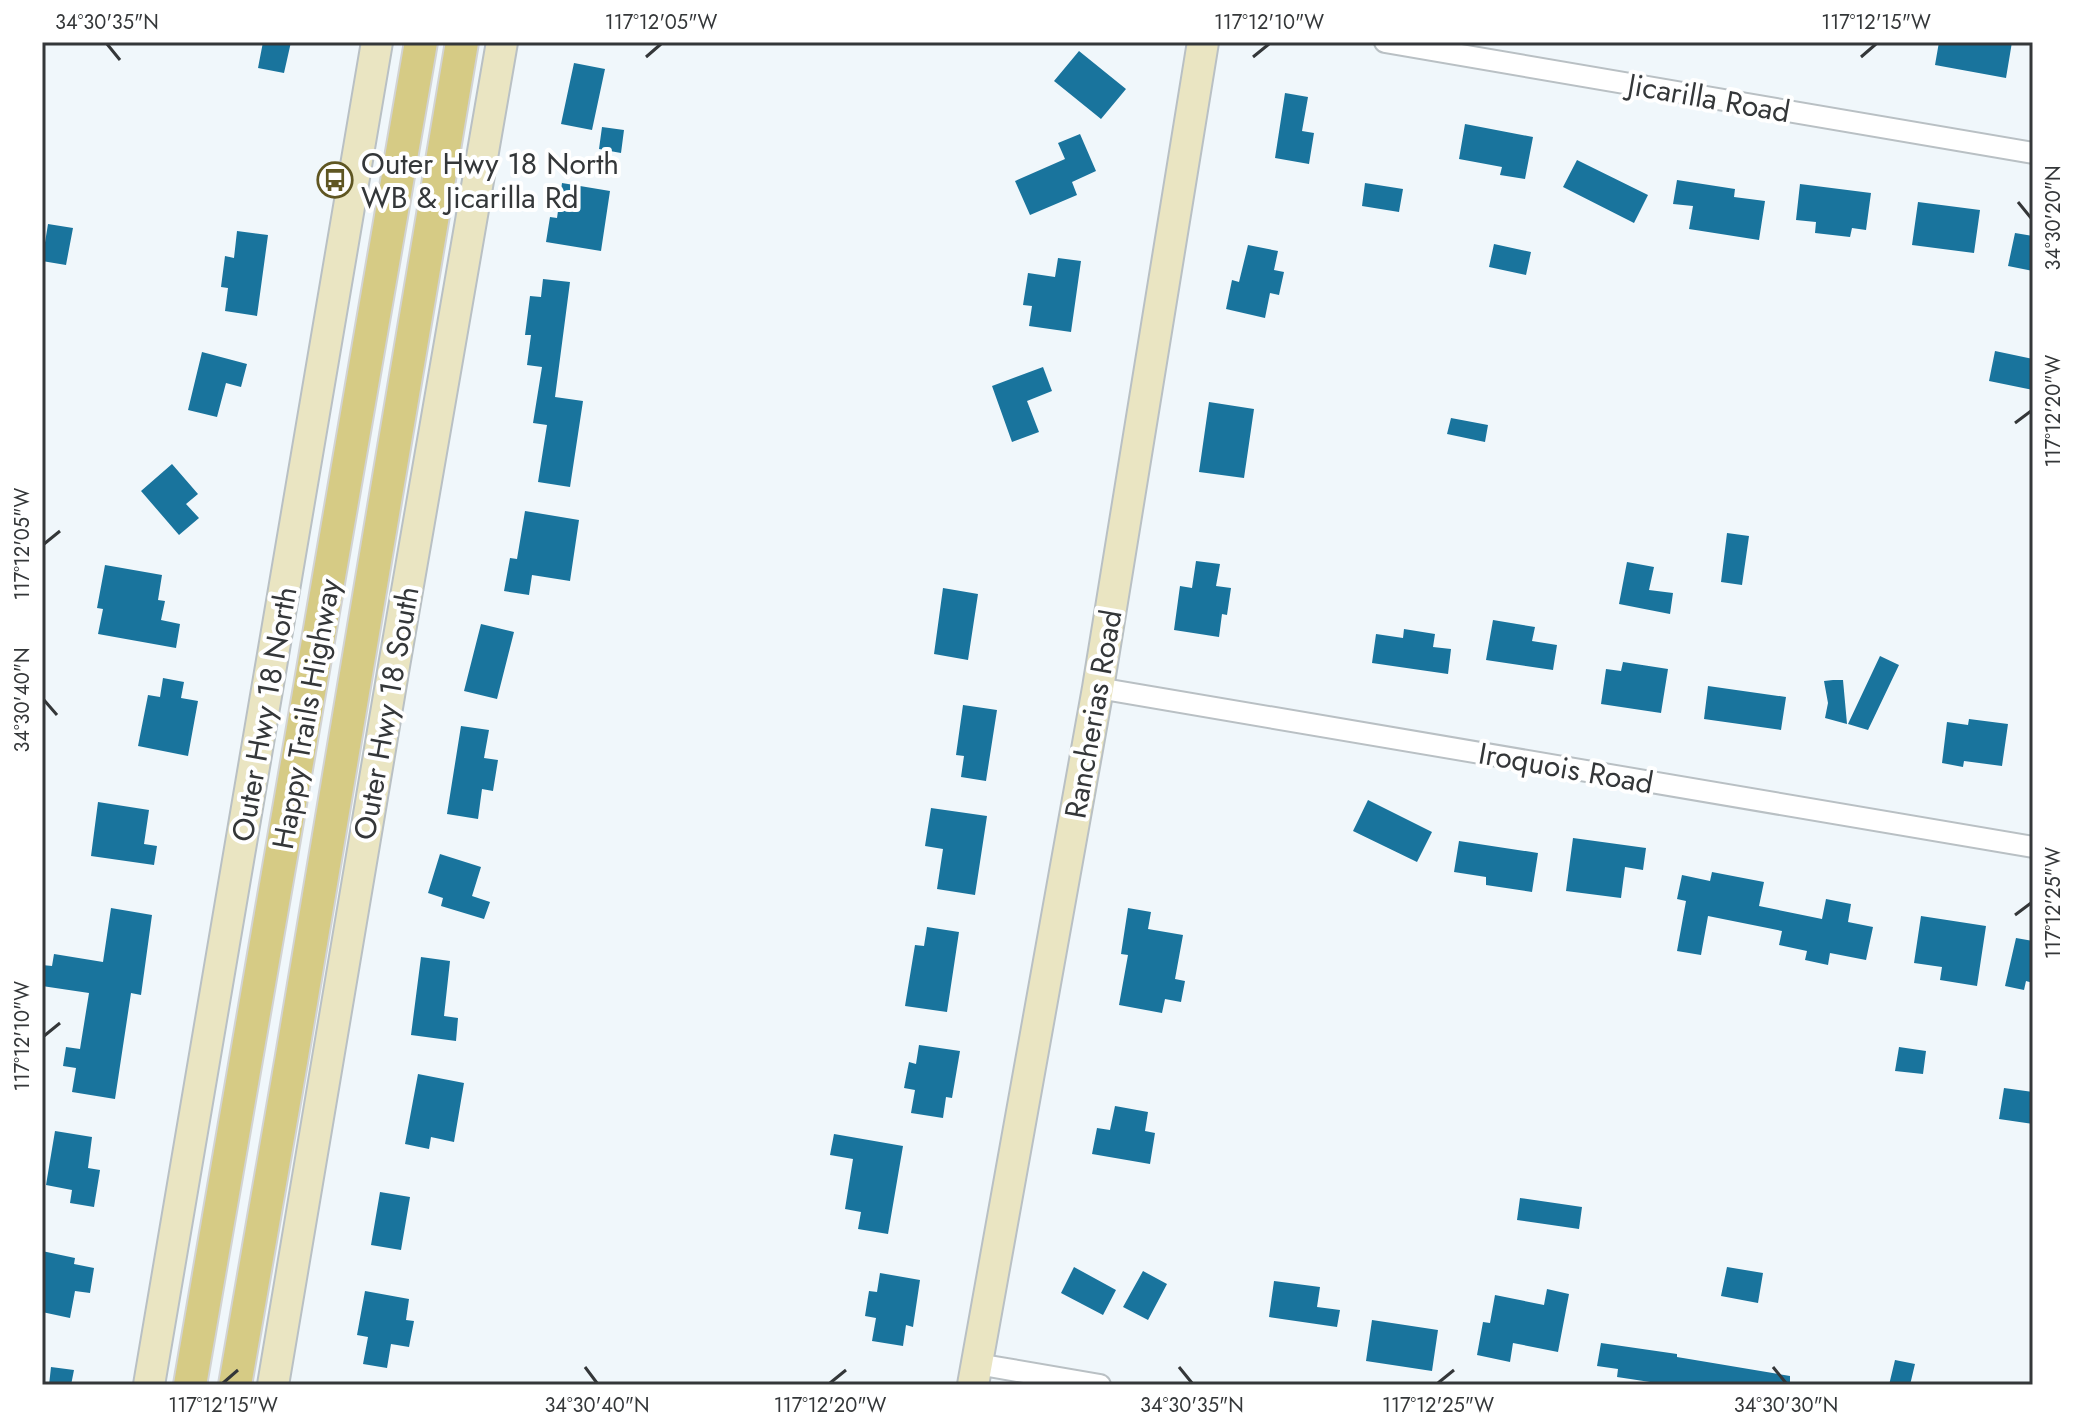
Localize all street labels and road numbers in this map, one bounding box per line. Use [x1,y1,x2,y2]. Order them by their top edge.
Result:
street label: Jicarilla Road [1621,62,1793,133]
street label: Happy Trails Highway [261,575,351,853]
street label: Outer Hwy 18 North [220,583,308,845]
street label: Outer Hwy 18 South [343,583,429,843]
street label: Rancherias Road [1054,606,1132,822]
street label: Iroquois Road [1475,732,1657,804]

